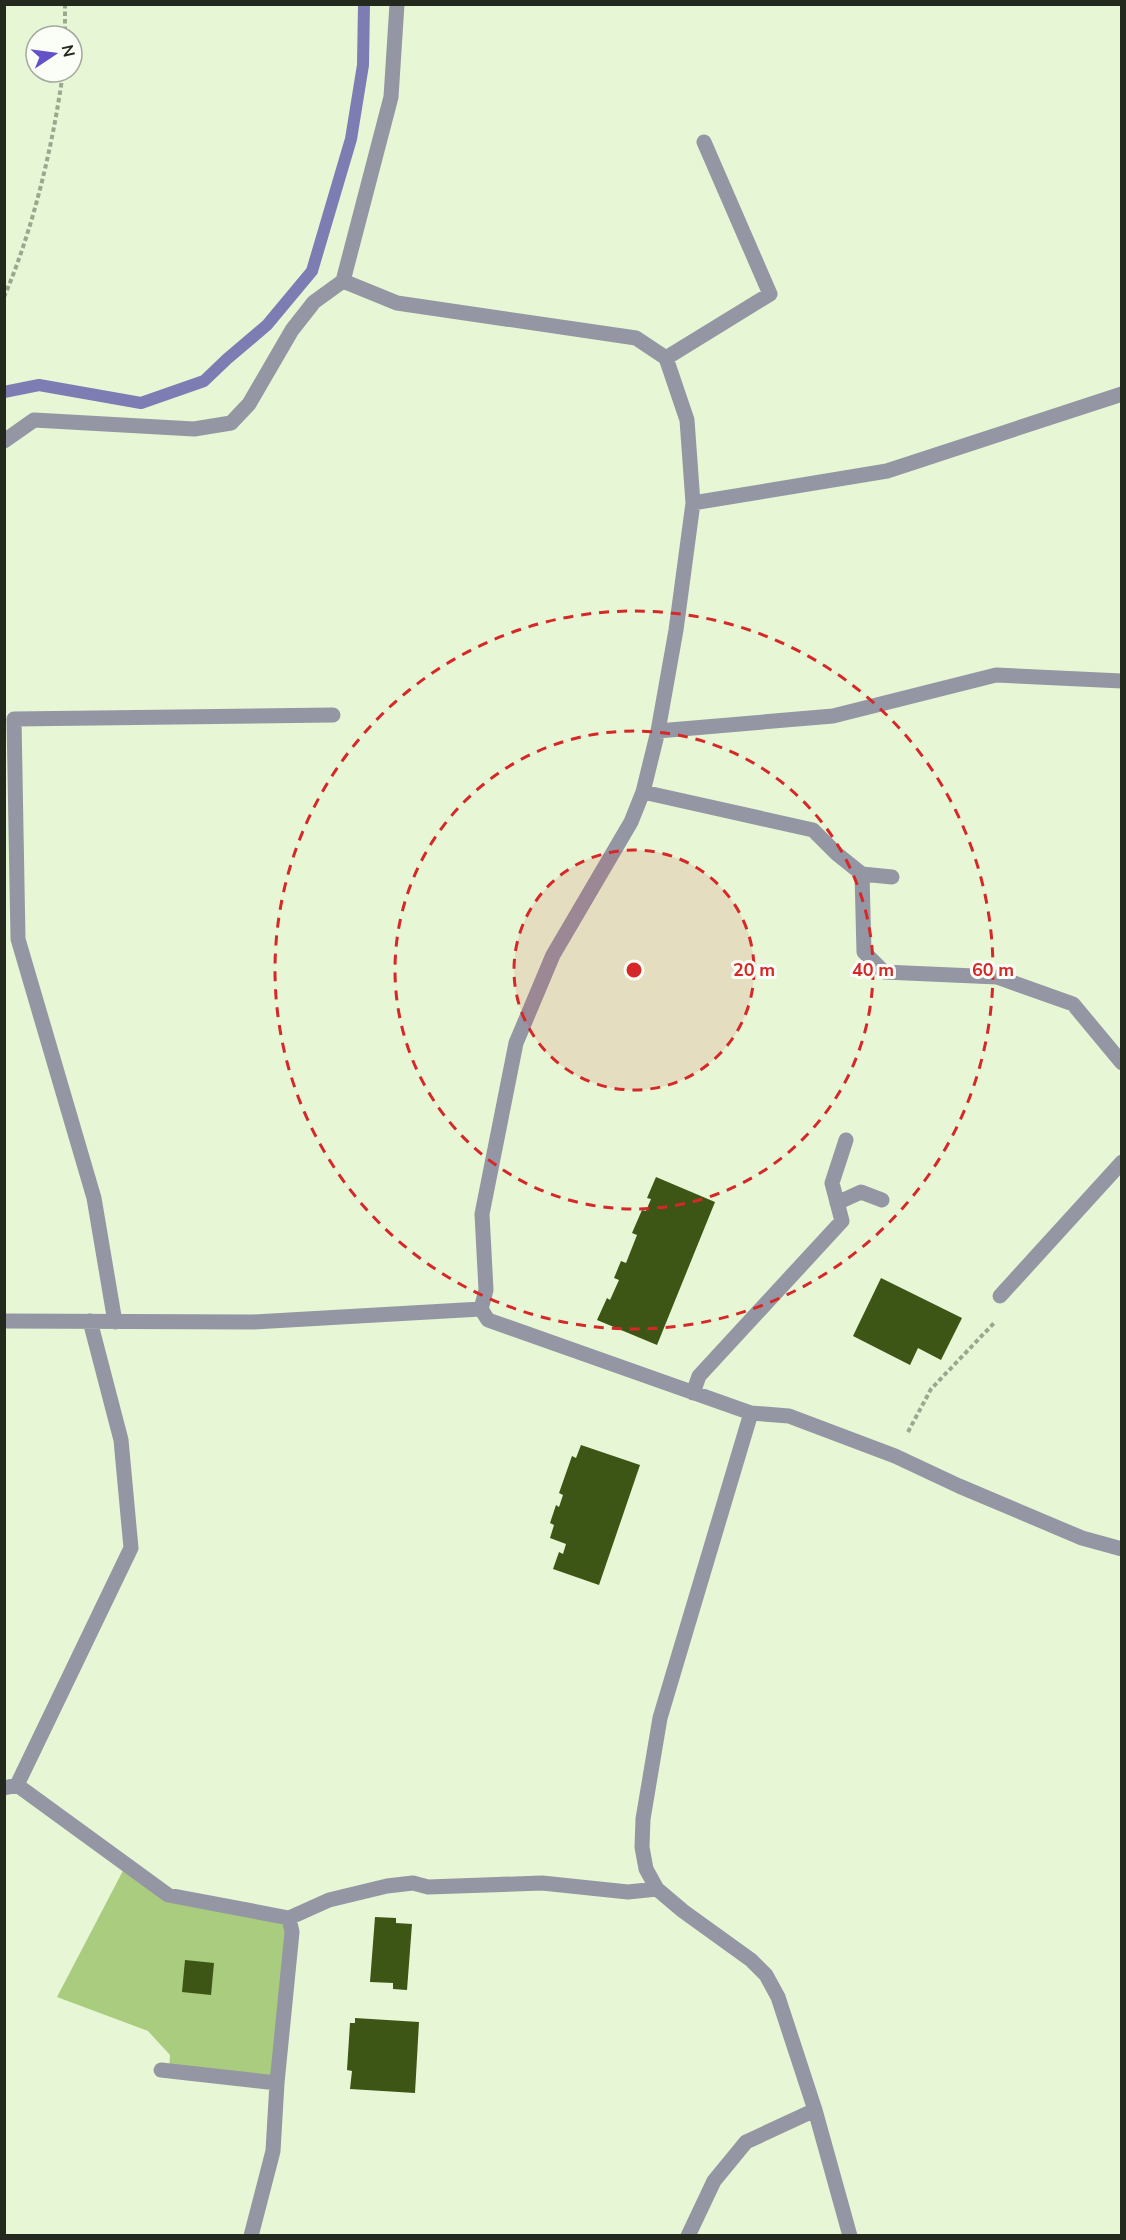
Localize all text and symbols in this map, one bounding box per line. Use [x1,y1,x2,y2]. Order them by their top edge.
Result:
north arrow [24,24,84,84]
text: N [56,43,80,59]
text: 20 m [733,958,775,982]
text: 40 m [852,958,894,982]
text: 60 m [972,958,1014,982]
centre of rings [624,960,644,980]

